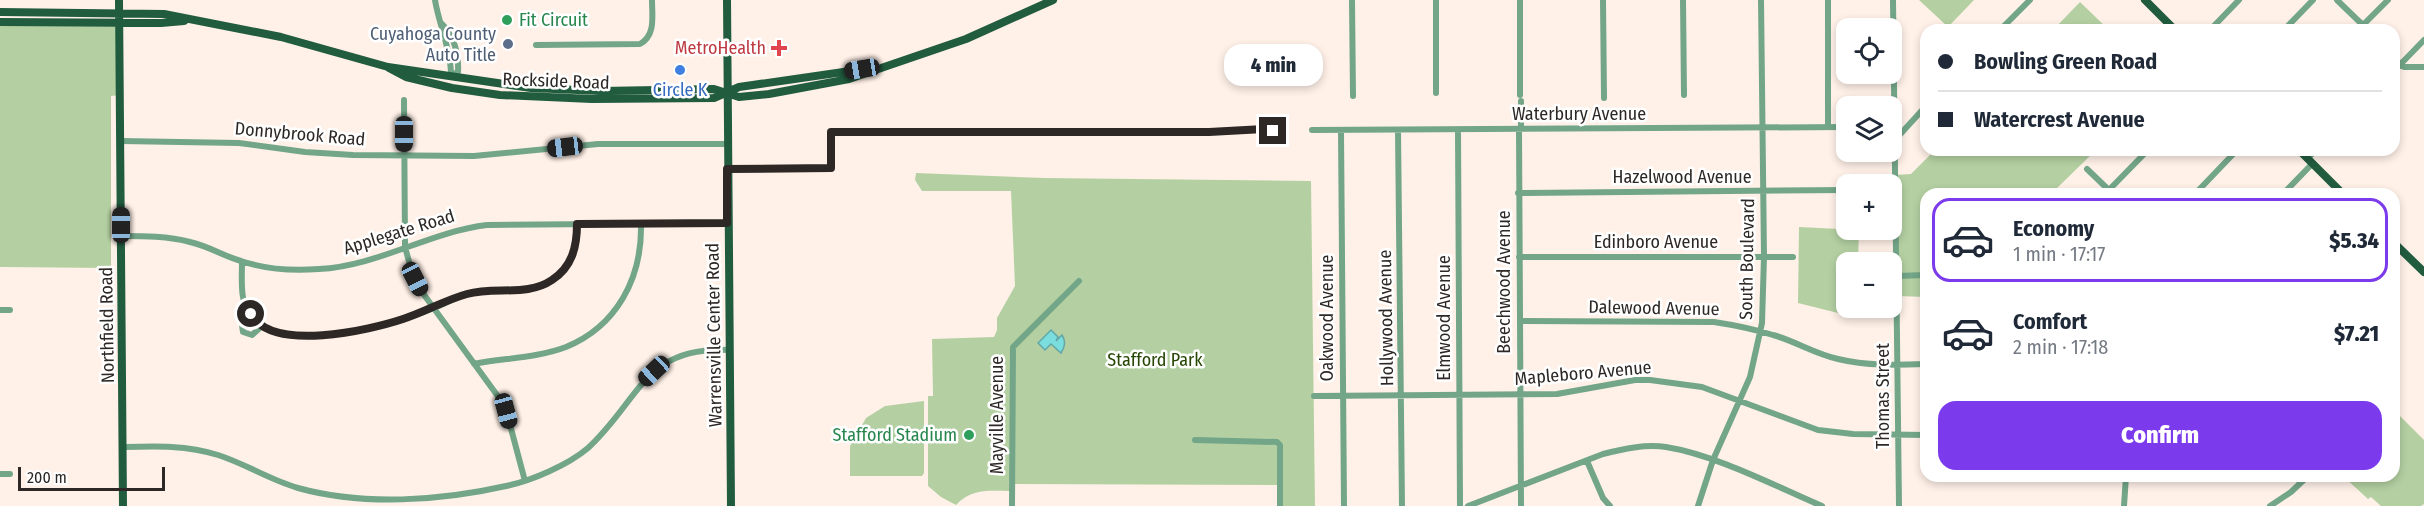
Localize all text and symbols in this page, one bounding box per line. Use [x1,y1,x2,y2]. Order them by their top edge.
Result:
place label: Fit Circuit [519,9,588,31]
marker: Fit Circuit [500,13,514,27]
map controls [1836,18,1902,318]
button: locate [1836,18,1902,84]
place label: Cuyahoga County Auto Title [370,23,496,66]
marker: Cuyahoga County Auto Title [501,37,515,51]
place label: MetroHealth [675,37,766,59]
marker: MetroHealth [770,39,788,57]
callout: 4 min [1224,44,1322,86]
text: Bowling Green Road [1974,48,2157,75]
text: 4 min [1251,53,1296,77]
car [843,57,881,81]
marker: Circle K [673,63,687,77]
street label: Rockside Road [502,68,610,94]
place label: Circle K [653,79,708,101]
button: layers [1836,96,1902,162]
street label: Waterbury Avenue [1512,103,1646,125]
text: Watercrest Avenue [1974,106,2145,133]
car [395,116,413,152]
street label: Donnybrook Road [234,117,366,151]
route end [1259,117,1286,144]
car [546,136,584,158]
street label: Hazelwood Avenue [1612,166,1752,188]
button: + [1836,174,1902,240]
street label: South Boulevard [1735,198,1759,320]
street label: Applegate Road [341,205,457,259]
car [112,207,130,243]
street label: Beechwood Avenue [1493,210,1515,354]
icon: car [1941,213,1995,267]
text: Economy [2013,215,2094,242]
text: $5.34 [2329,227,2379,254]
street label: Edinboro Avenue [1594,231,1718,253]
text: 1 min · 17:17 [2013,242,2105,266]
street label: Warrensville Center Road [701,243,727,427]
street label: Hollywood Avenue [1374,250,1398,386]
button: − [1836,252,1902,318]
street label: Oakwood Avenue [1316,254,1338,382]
street label: Elmwood Avenue [1433,255,1455,381]
car [399,259,431,299]
street label: Northfield Road [95,267,119,383]
street label: Dalewood Avenue [1588,296,1720,320]
route start [237,300,264,327]
icon: car [1941,306,1995,360]
text: Comfort [2013,308,2087,335]
text: $7.21 [2334,320,2379,347]
text: 2 min · 17:18 [2013,335,2108,359]
street label: Thomas Street [1872,343,1894,449]
park label: Stafford Park [1107,349,1203,371]
car [635,352,673,390]
street label: Mayville Avenue [986,356,1008,474]
street label: Mapleboro Avenue [1514,356,1652,390]
car [493,391,519,431]
button: Confirm [1938,401,2382,470]
place label: Stafford Stadium [833,424,957,446]
marker: Stafford Stadium [962,428,976,442]
scale bar [18,464,165,492]
text: 200 m [27,468,67,487]

